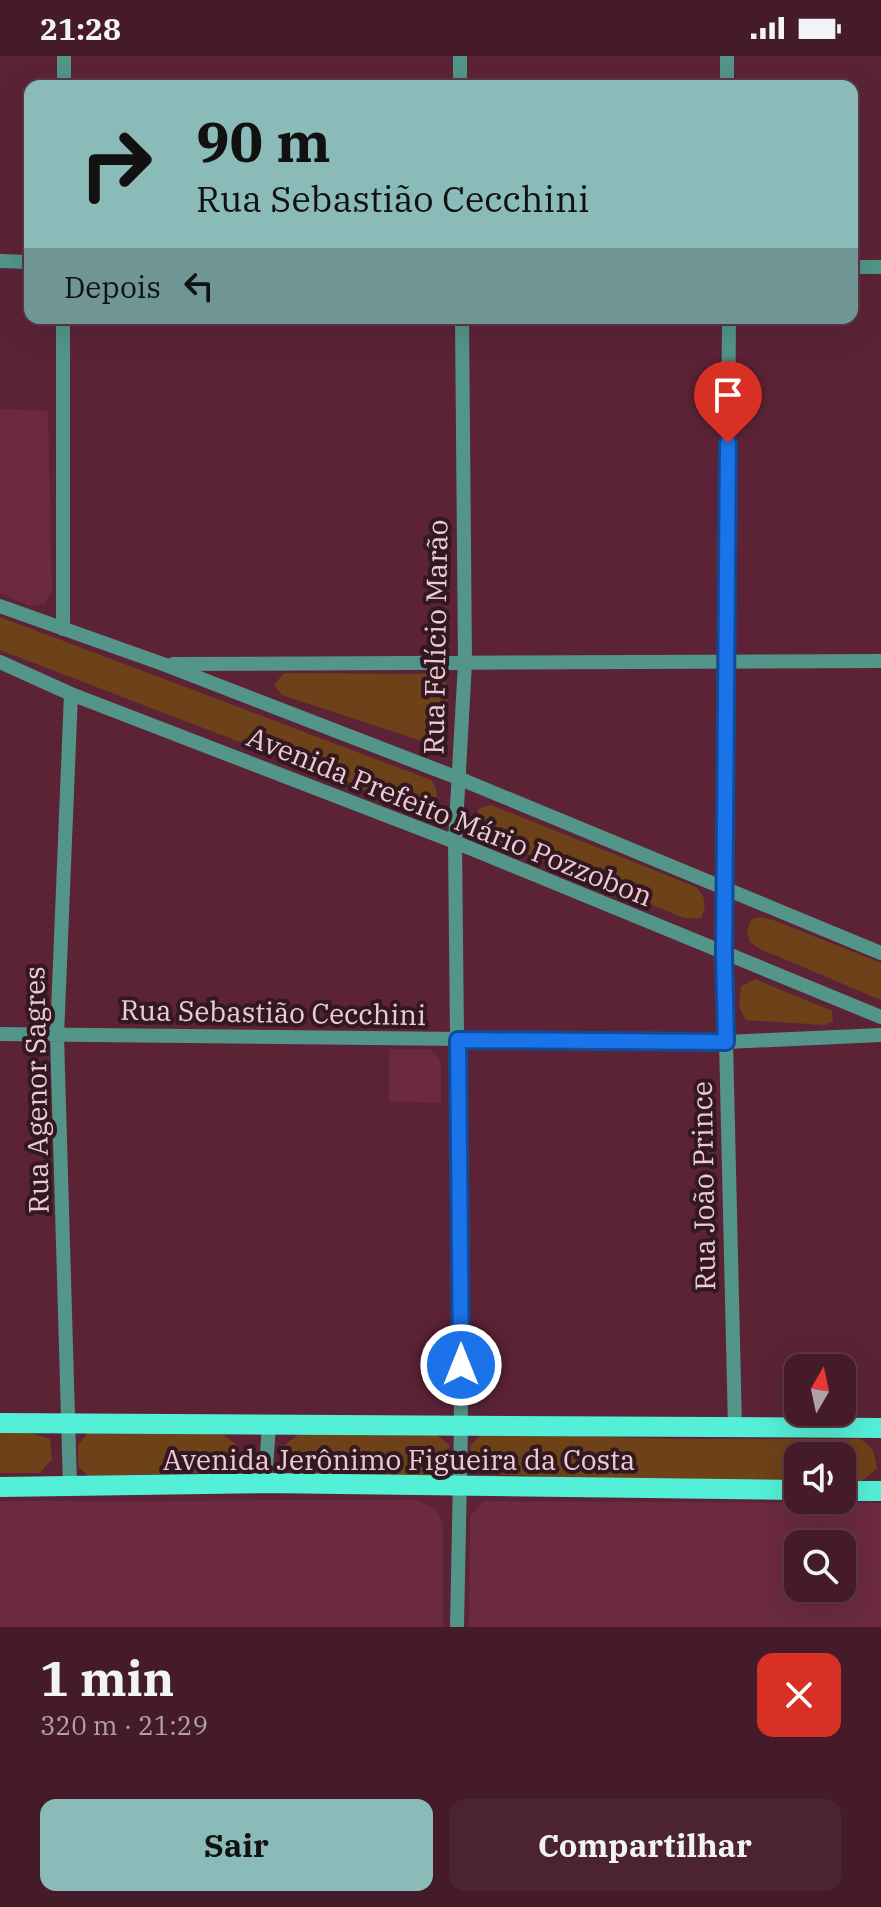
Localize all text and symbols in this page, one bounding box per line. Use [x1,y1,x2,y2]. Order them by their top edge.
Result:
text: 21:28 [40,9,121,48]
text: 90 m [196,105,331,177]
icon: right [64,112,168,216]
text: Rua Sebastião Cecchini [196,175,589,222]
icon: left [177,264,221,308]
text: Depois [64,267,161,306]
pin [694,361,762,443]
icon: arrive [706,373,750,417]
street label: Rua Felício Marão [414,519,456,755]
street label: Avenida Prefeito Mário Pozzobon [242,718,658,914]
street label: Rua Agenor Sagres [15,966,57,1214]
street label: Rua Sebastião Cecchini [120,991,426,1033]
street label: Rua João Prince [683,1081,723,1291]
position arrow [419,1323,503,1407]
north arrow [784,1354,856,1426]
map controls [784,1354,856,1602]
street label: Avenida Jerônimo Figueira da Costa [163,1441,635,1478]
button: sound [784,1442,856,1514]
button: search [784,1530,856,1602]
text: 1 min [40,1647,174,1709]
button: close [757,1653,841,1737]
text: 320 m · 21:29 [40,1708,208,1742]
button: Sair [40,1799,433,1891]
button: Compartilhar [449,1799,841,1891]

